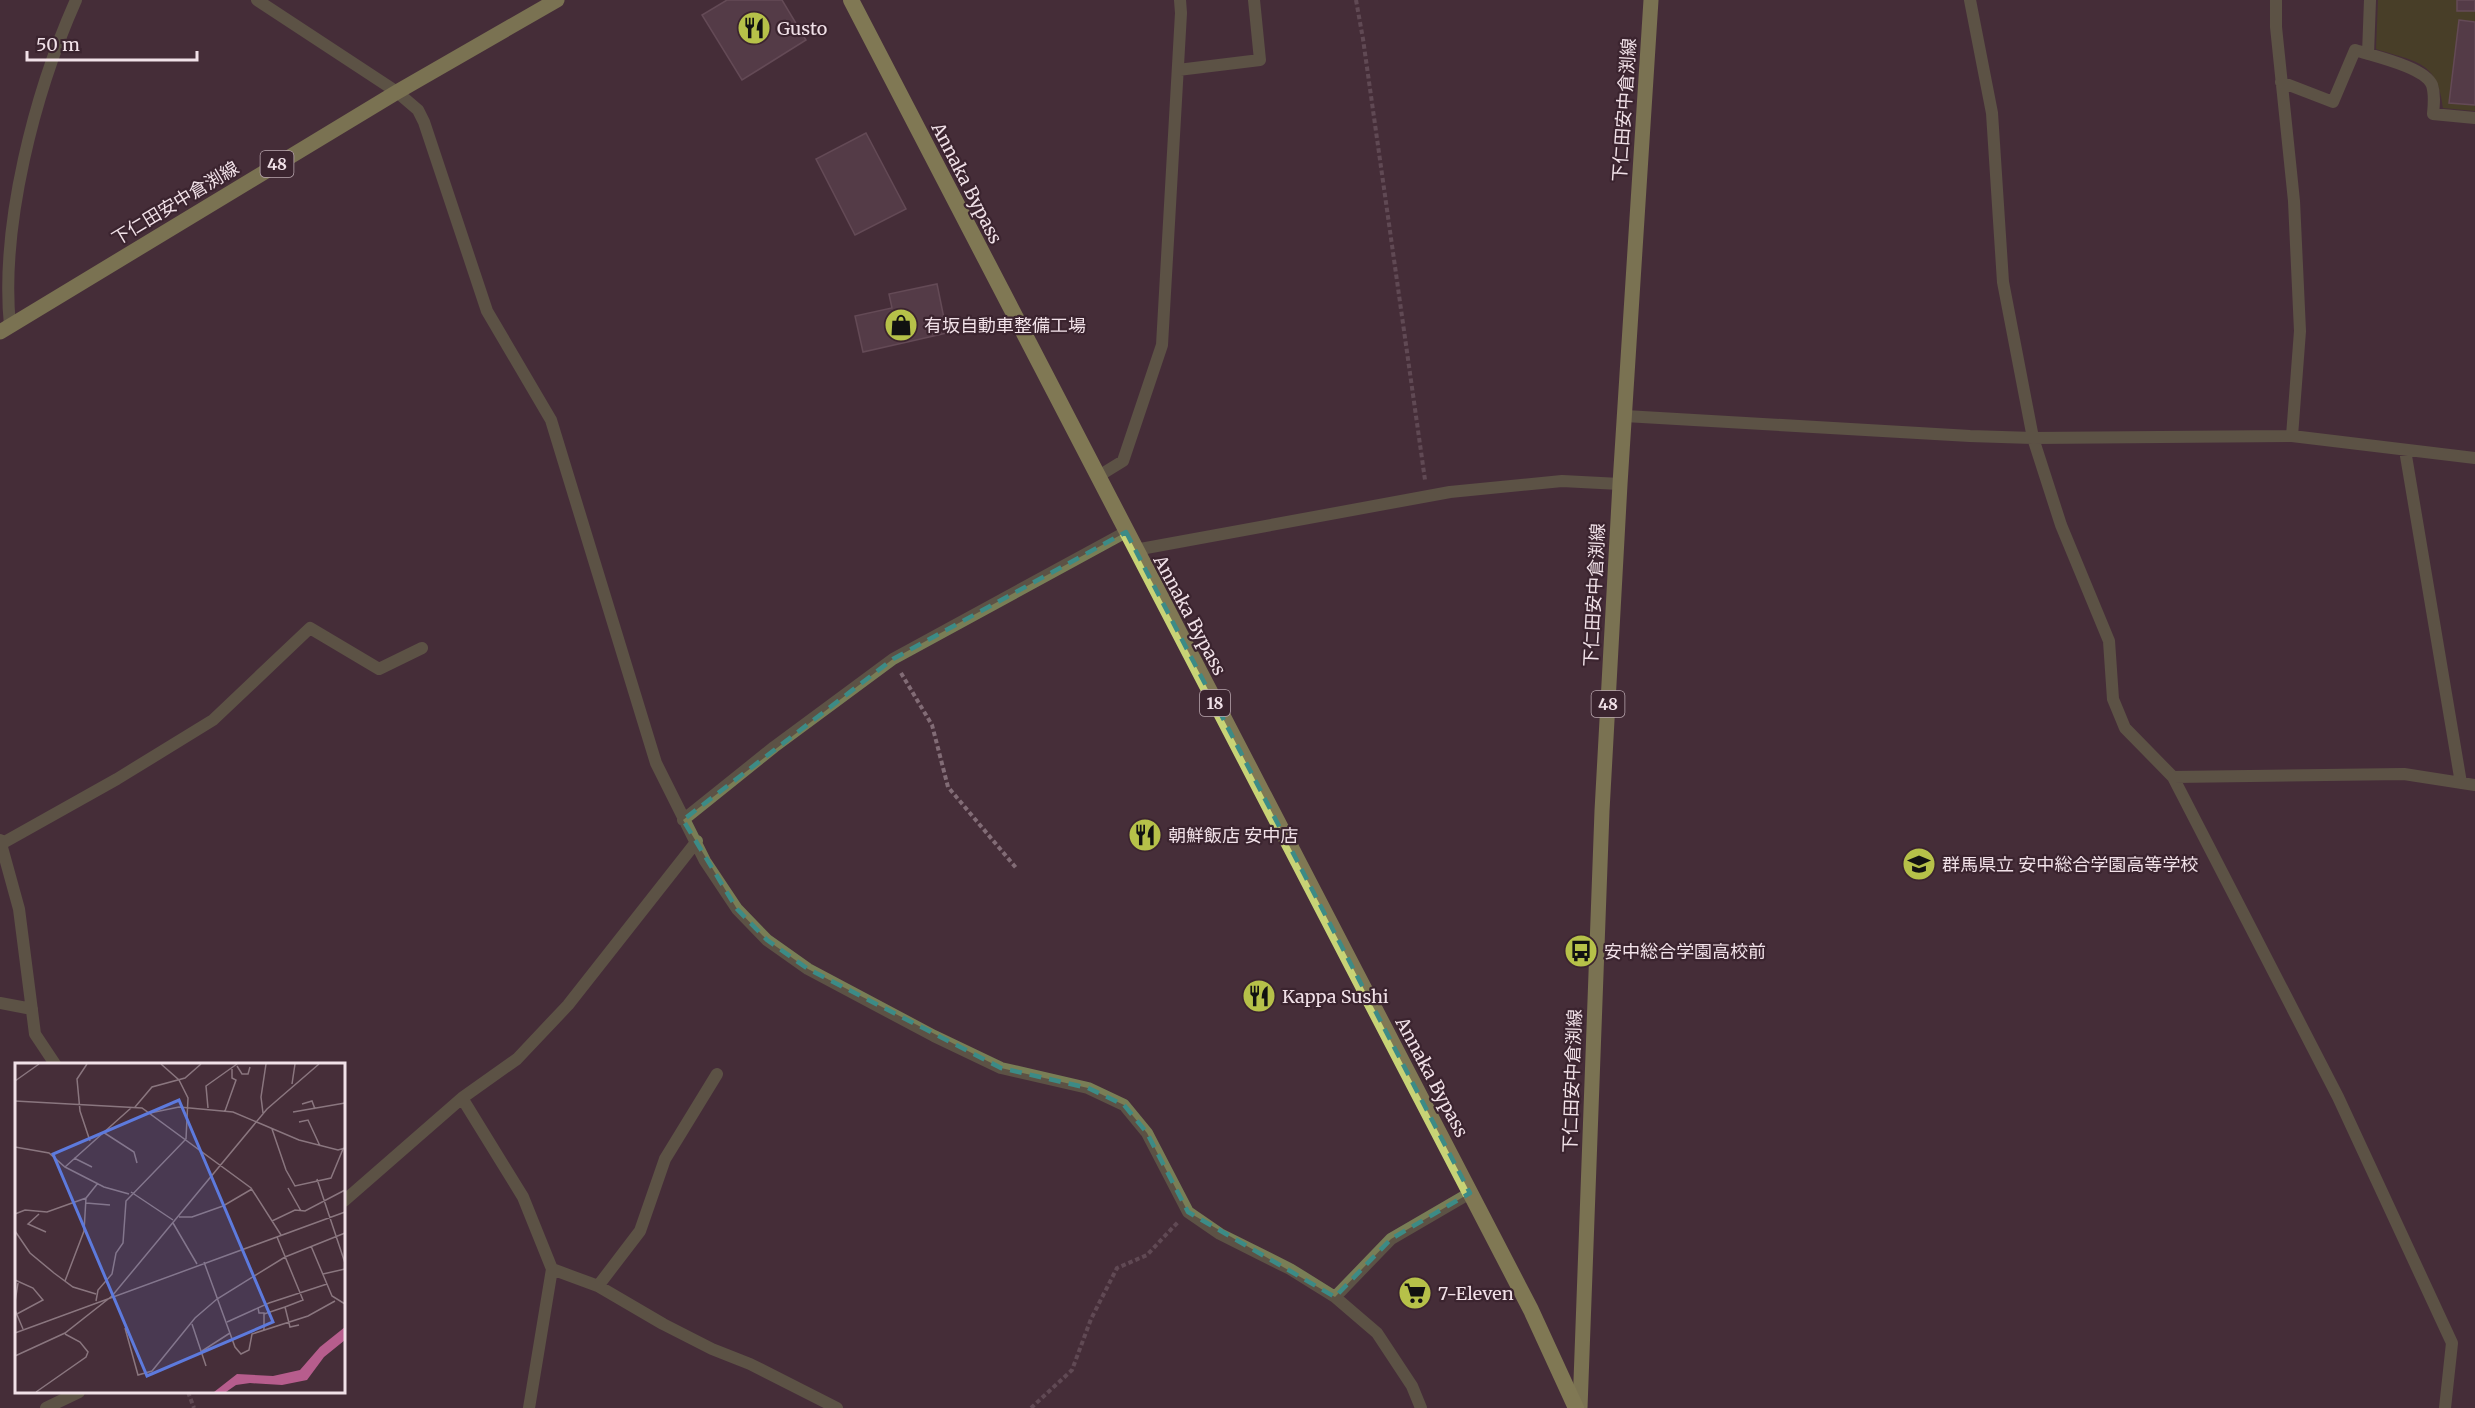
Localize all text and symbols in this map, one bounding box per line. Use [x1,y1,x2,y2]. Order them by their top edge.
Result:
restaurant icon: Gusto [736,10,772,46]
place label: Gusto [777,17,827,40]
scale bar [27,24,196,62]
text: 50 m [36,33,80,56]
street label: 下仁田安中倉渕線 [1608,37,1640,183]
street label: Annaka Bypass [926,118,1007,248]
road number: 48 [260,151,294,177]
street label: 下仁田安中倉渕線 [107,156,243,250]
shop icon: 有坂自動車整備工場 [883,307,919,343]
place label: 有坂自動車整備工場 [924,314,1086,337]
street label: 下仁田安中倉渕線 [1579,522,1609,668]
street label: Annaka Bypass [1148,550,1231,679]
road number: 18 [1200,690,1230,716]
road number: 48 [1592,691,1624,717]
restaurant icon: 朝鮮飯店 安中店 [1127,817,1163,853]
place label: 朝鮮飯店 安中店 [1168,824,1298,847]
school or university icon: 群馬県立 安中総合学園高等学校 [1901,846,1937,882]
place label: 群馬県立 安中総合学園高等学校 [1942,853,2198,876]
bus stop icon: 安中総合学園高校前 [1563,933,1599,969]
place label: 安中総合学園高校前 [1604,940,1766,963]
restaurant icon: Kappa Sushi [1241,978,1277,1014]
place label: Kappa Sushi [1282,985,1389,1008]
street label: 下仁田安中倉渕線 [1558,1009,1586,1153]
street label: Annaka Bypass [1390,1012,1473,1141]
inset map [15,1063,345,1393]
supermarket icon: 7-Eleven [1397,1275,1433,1311]
place label: 7-Eleven [1438,1282,1514,1305]

